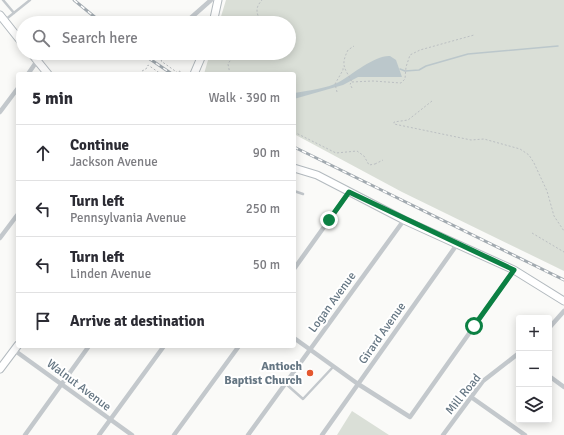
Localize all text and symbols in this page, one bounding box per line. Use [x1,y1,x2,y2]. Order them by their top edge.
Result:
search box [16,16,296,60]
icon: search [30,27,52,49]
text: Search here [62,29,138,47]
text: 5 min [32,88,73,109]
text: Walk · 390 m [209,90,280,106]
text: Continue [70,136,129,154]
icon: ahead [32,142,54,164]
text: 90 m [253,145,280,161]
text: Jackson Avenue [70,154,158,170]
text: Turn left [70,192,124,210]
icon: left [32,198,54,220]
text: 250 m [246,201,280,217]
text: Pennsylvania Avenue [70,210,186,226]
route end [320,211,338,229]
text: Turn left [70,248,124,266]
icon: left [32,254,54,276]
text: 50 m [253,257,280,273]
text: Linden Avenue [70,266,151,282]
street label: Logan Avenue [305,269,359,336]
street label: Girard Avenue [356,299,409,367]
icon: arrive [32,310,54,332]
text: Arrive at destination [70,312,205,330]
map controls [516,315,552,423]
button: + [516,315,552,351]
route start [465,317,483,335]
button: − [516,351,552,387]
street label: Walnut Avenue [43,356,114,415]
place label: Antioch Baptist Church [224,359,302,388]
marker: Antioch Baptist Church [305,368,315,378]
street label: Mill Road [442,371,484,418]
button: layers [516,387,552,423]

